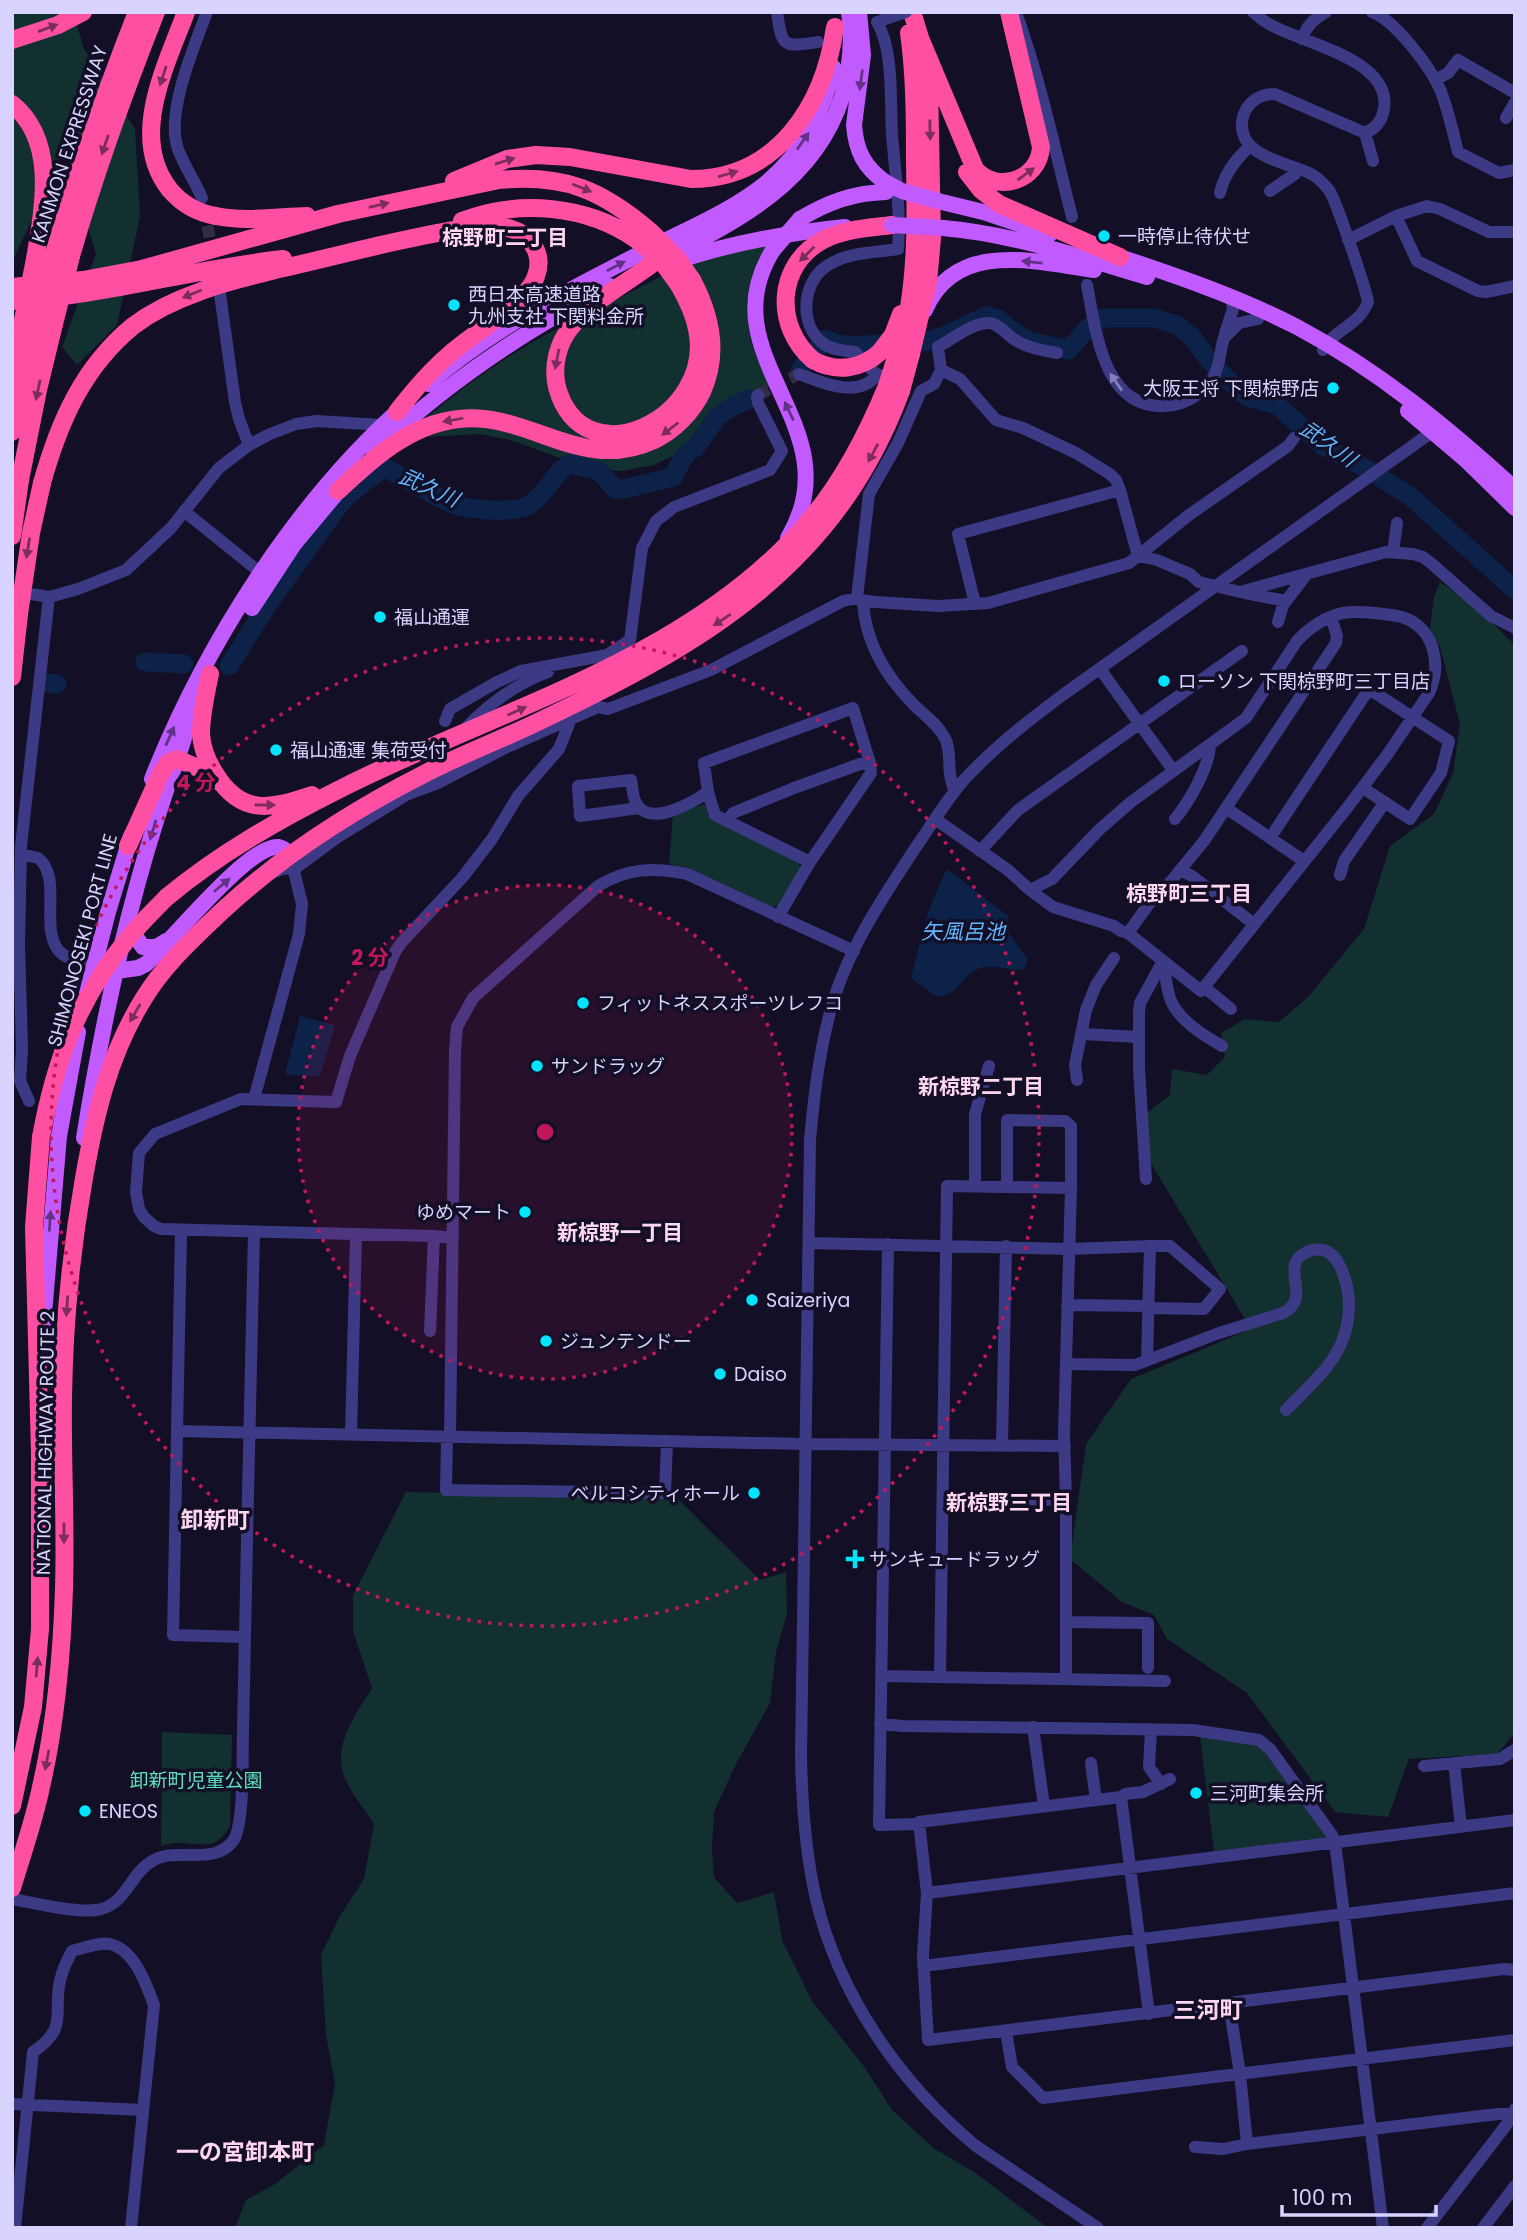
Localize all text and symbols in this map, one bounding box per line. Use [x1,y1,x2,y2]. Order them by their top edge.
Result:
one-way arrow [38,23,59,34]
street label: KANMON EXPRESSWAY [25,42,114,246]
one-way arrow [157,66,168,87]
one-way arrow [855,69,866,91]
one-way arrow [924,119,935,141]
one-way arrow [795,132,809,150]
one-way arrow [99,134,110,155]
one-way arrow [494,155,515,165]
one-way arrow [1016,167,1035,181]
one-way arrow [718,169,739,179]
one-way arrow [571,183,592,194]
one-way arrow [368,199,390,210]
district label: 椋野町二丁目 [442,223,568,252]
place label: 一時停止待伏せ [1118,223,1251,250]
marker: 一時停止待伏せ [1096,228,1112,244]
one-way arrow [799,245,816,262]
one-way arrow [1021,257,1043,268]
one-way arrow [606,260,626,272]
place label: 西日本高速道路 九州支社 下関料金所 [468,281,644,330]
one-way arrow [181,289,202,300]
marker: 西日本高速道路 九州支社 下関料金所 [446,297,462,313]
one-way arrow [552,348,563,370]
one-way arrow [1109,373,1123,391]
place label: 大阪王将 下関椋野店 [1143,375,1319,402]
one-way arrow [32,379,43,401]
marker: 大阪王将 下関椋野店 [1325,380,1341,396]
one-way arrow [784,401,795,422]
water label: 武久川 [1294,414,1364,475]
one-way arrow [442,415,464,426]
one-way arrow [662,422,680,437]
one-way arrow [867,444,879,463]
water label: 武久川 [395,461,466,514]
one-way arrow [23,537,34,559]
place label: 福山通運 [394,604,470,631]
marker: 福山通運 [372,609,388,625]
one-way arrow [713,613,731,627]
place label: ローソン 下関椋野町三丁目店 [1178,668,1430,695]
marker: ローソン 下関椋野町三丁目店 [1156,673,1172,689]
one-way arrow [506,705,527,716]
one-way arrow [164,726,175,746]
place label: 福山通運 集荷受付 [290,737,447,764]
marker: 福山通運 集荷受付 [268,742,284,758]
text: 4 分 [176,768,216,797]
one-way arrow [254,799,276,811]
one-way arrow [148,820,158,841]
street label: SHIMONOSEKI PORT LINE [41,831,124,1050]
one-way arrow [214,878,231,893]
district label: 椋野町三丁目 [1126,879,1252,908]
water label: 矢風呂池 [921,917,1007,946]
text: 2 分 [351,943,389,972]
place label: フィットネススポーツレフコ [597,990,843,1017]
marker: フィットネススポーツレフコ [575,995,591,1011]
one-way arrow [129,1003,141,1022]
place label: サンドラッグ [551,1053,665,1080]
marker: サンドラッグ [529,1058,545,1074]
district label: 新椋野二丁目 [918,1072,1044,1101]
centre of rings [533,1120,557,1144]
place label: ゆめマート [416,1199,511,1226]
marker: ゆめマート [517,1204,533,1220]
one-way arrow [45,1209,56,1231]
district label: 新椋野一丁目 [557,1218,683,1247]
place label: Saizeriya [766,1287,850,1314]
marker: Saizeriya [744,1292,760,1308]
one-way arrow [61,1295,72,1317]
street label: NATIONAL HIGHWAY ROUTE 2 [30,1311,61,1575]
place label: ジュンテンドー [560,1328,692,1355]
marker: ジュンテンドー [538,1333,554,1349]
place label: Daiso [734,1361,787,1388]
marker: Daiso [712,1366,728,1382]
place label: ベルコシティホール [571,1480,740,1507]
marker: ベルコシティホール [746,1485,762,1501]
district label: 新椋野三丁目 [946,1488,1072,1517]
district label: 卸新町 [181,1504,250,1536]
one-way arrow [58,1522,70,1544]
place label: サンキュードラッグ [869,1546,1040,1573]
marker: サンキュードラッグ [847,1551,863,1567]
one-way arrow [32,1656,43,1678]
one-way arrow [41,1749,52,1771]
park label: 卸新町児童公園 [129,1767,263,1794]
place label: 三河町集会所 [1210,1780,1324,1807]
marker: 三河町集会所 [1188,1785,1204,1801]
place label: ENEOS [99,1798,158,1825]
marker: ENEOS [77,1803,93,1819]
district label: 三河町 [1174,1994,1243,2026]
district label: 一の宮卸本町 [176,2136,314,2168]
scale bar [1282,2174,1436,2218]
text: 100 m [1292,2183,1352,2212]

